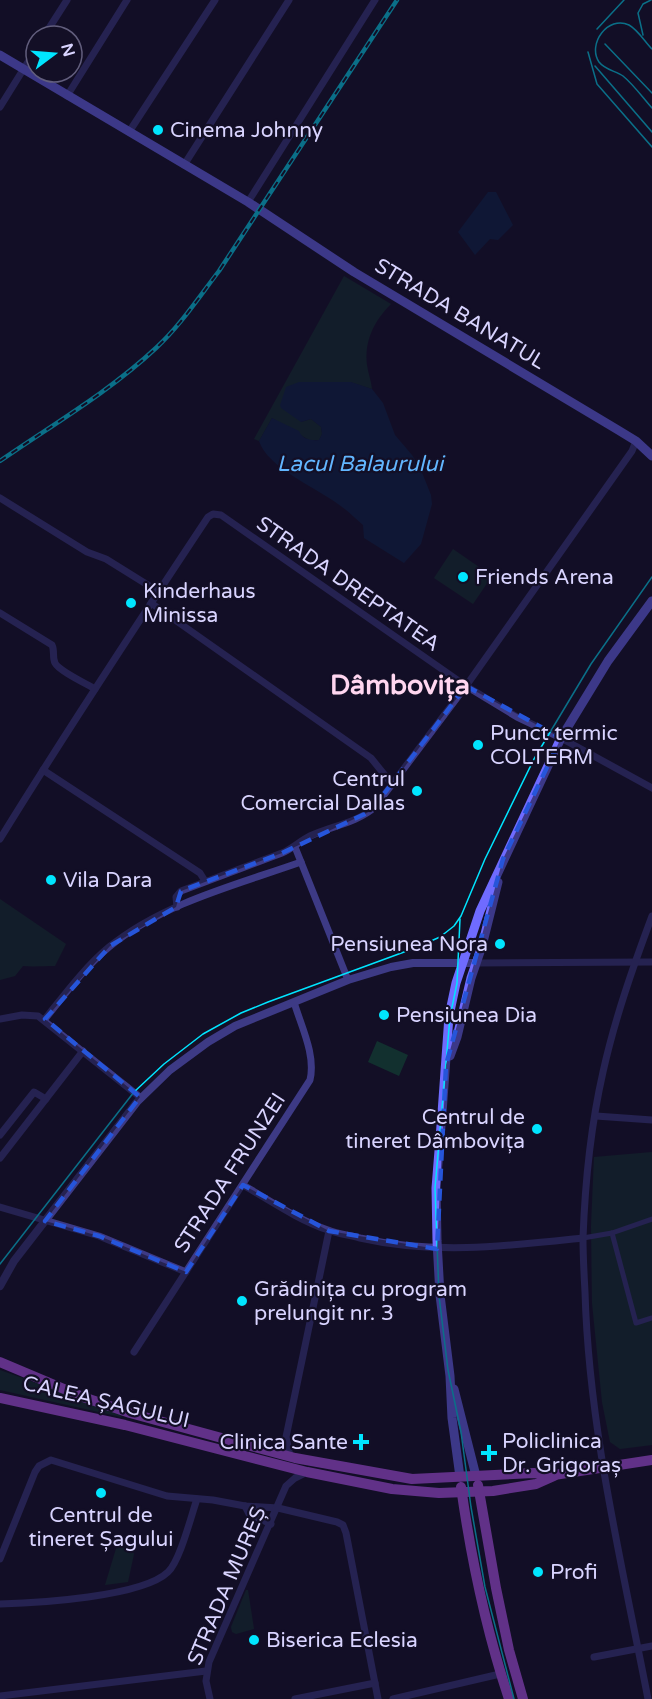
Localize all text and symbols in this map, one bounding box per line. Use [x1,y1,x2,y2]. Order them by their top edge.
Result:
north arrow [24,24,84,84]
text: N [56,41,79,59]
place label: Cinema Johnny [170,118,323,143]
marker: Cinema Johnny [151,123,165,137]
street label: STRADA BANATUL [370,253,550,375]
water label: Lacul Balaurului [277,451,446,477]
street label: STRADA DREPTATEA [252,511,444,657]
place label: Friends Arena [475,565,614,590]
marker: Friends Arena [456,570,470,584]
place label: Kinderhaus Minissa [143,579,256,628]
marker: Kinderhaus Minissa [124,596,138,610]
district label: Dâmbovița [330,669,470,702]
place label: Punct termic COLTERM [490,721,618,770]
marker: Punct termic COLTERM [471,738,485,752]
place label: Centrul Comercial Dallas [240,767,405,816]
marker: Centrul Comercial Dallas [410,784,424,798]
place label: Vila Dara [63,868,152,893]
marker: Vila Dara [44,873,58,887]
place label: Pensiunea Nora [330,932,488,957]
marker: Pensiunea Nora [493,937,507,951]
place label: Pensiunea Dia [396,1003,537,1028]
marker: Pensiunea Dia [377,1008,391,1022]
street label: STRADA FRUNZEI [169,1088,291,1258]
place label: Centrul de tineret Dâmbovița [345,1105,525,1154]
marker: Centrul de tineret Dâmbovița [530,1122,544,1136]
place label: Grădinița cu program prelungit nr. 3 [254,1277,467,1326]
marker: Grădinița cu program prelungit nr. 3 [235,1294,249,1308]
street label: CALEA ȘAGULUI [20,1371,192,1433]
place label: Policlinica Dr. Grigoraș [502,1429,621,1478]
place label: Clinica Sante [219,1430,348,1455]
marker: Clinica Sante [352,1433,370,1451]
marker: Policlinica Dr. Grigoraș [480,1444,498,1462]
marker: Centrul de tineret Șagului [94,1486,108,1500]
place label: Centrul de tineret Șagului [28,1503,174,1552]
street label: STRADA MUREȘ [182,1503,272,1669]
place label: Profi [550,1560,598,1585]
marker: Profi [531,1565,545,1579]
place label: Biserica Eclesia [266,1628,418,1653]
marker: Biserica Eclesia [247,1633,261,1647]

